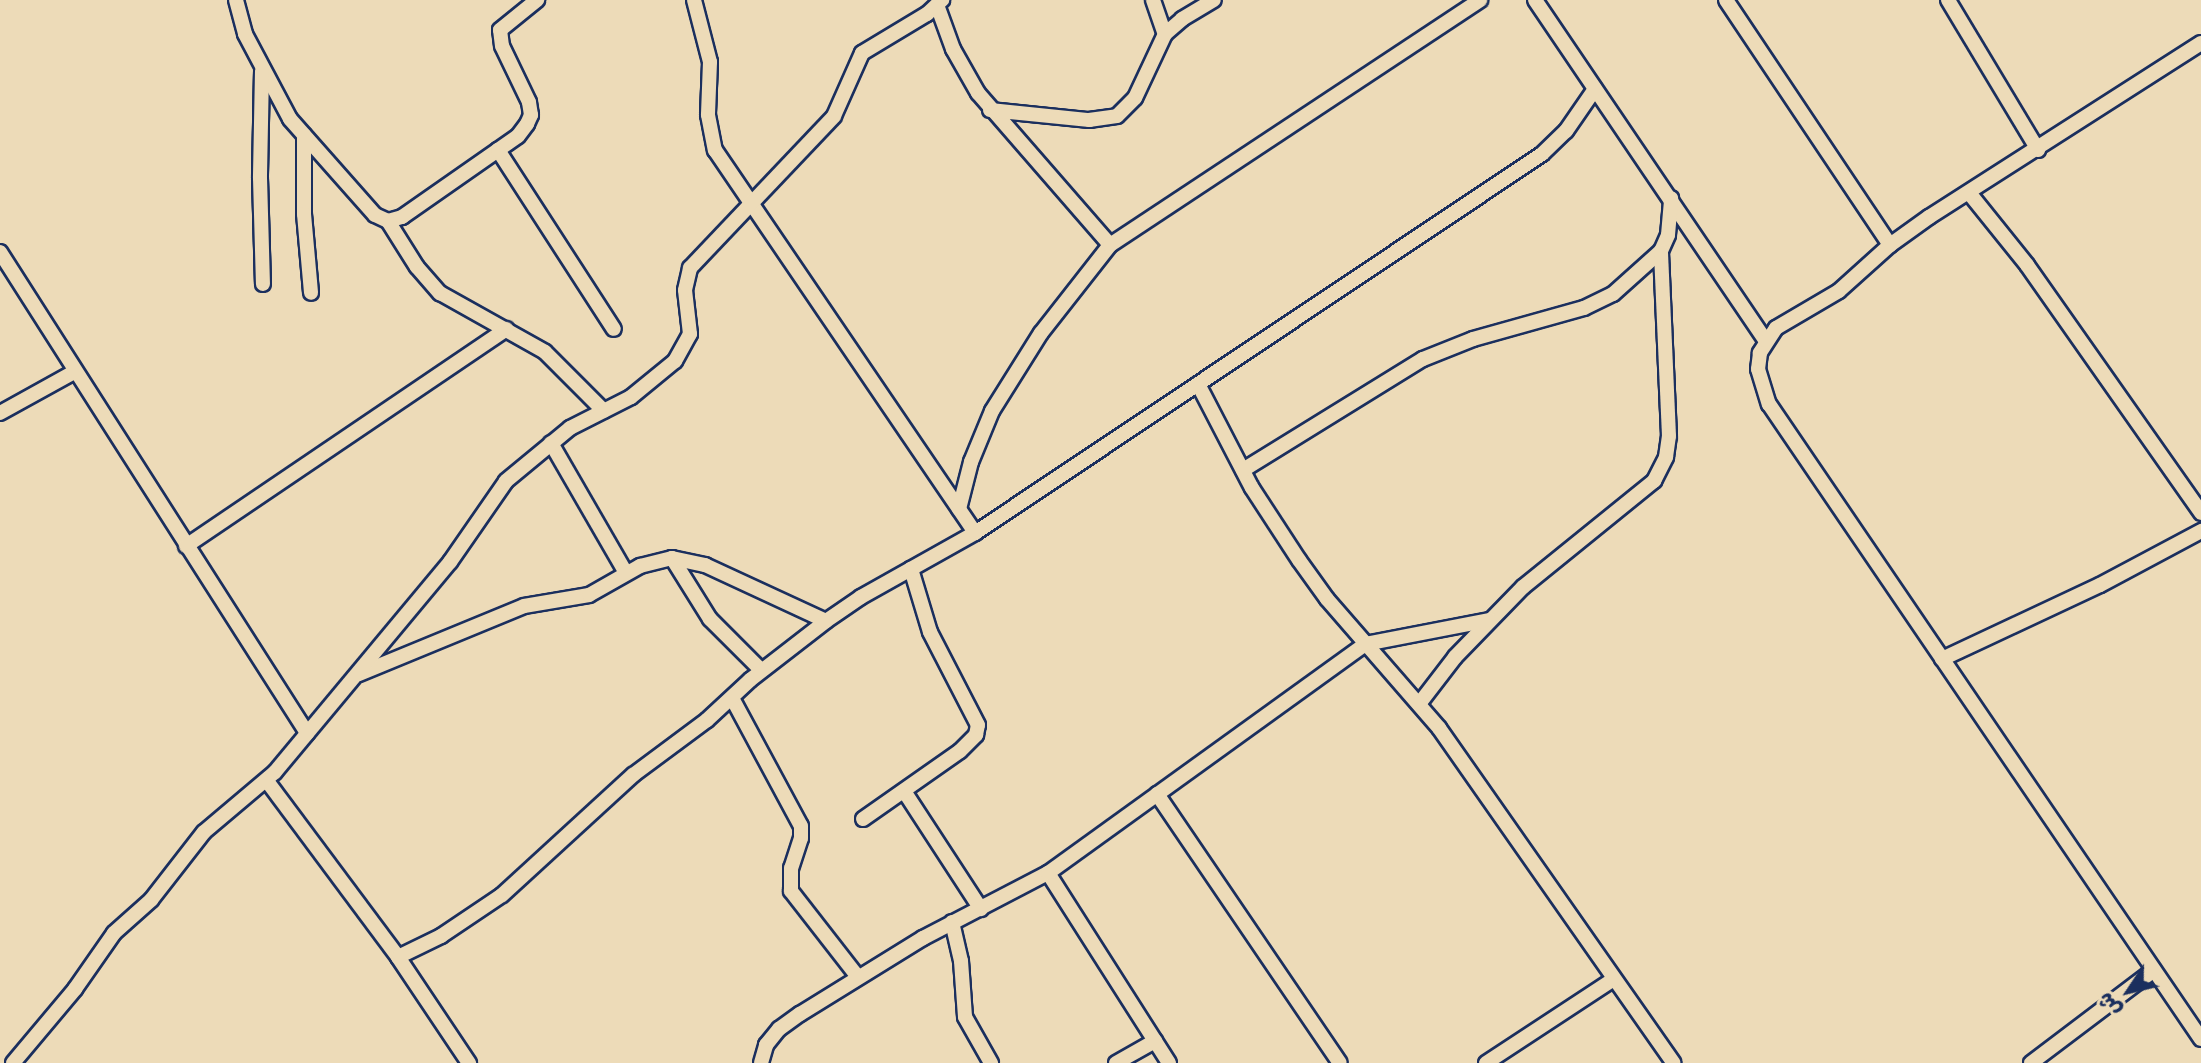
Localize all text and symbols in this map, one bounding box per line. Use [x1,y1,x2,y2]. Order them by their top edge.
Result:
north arrow [2089,951,2169,1031]
text: ش [2086,984,2132,1026]

